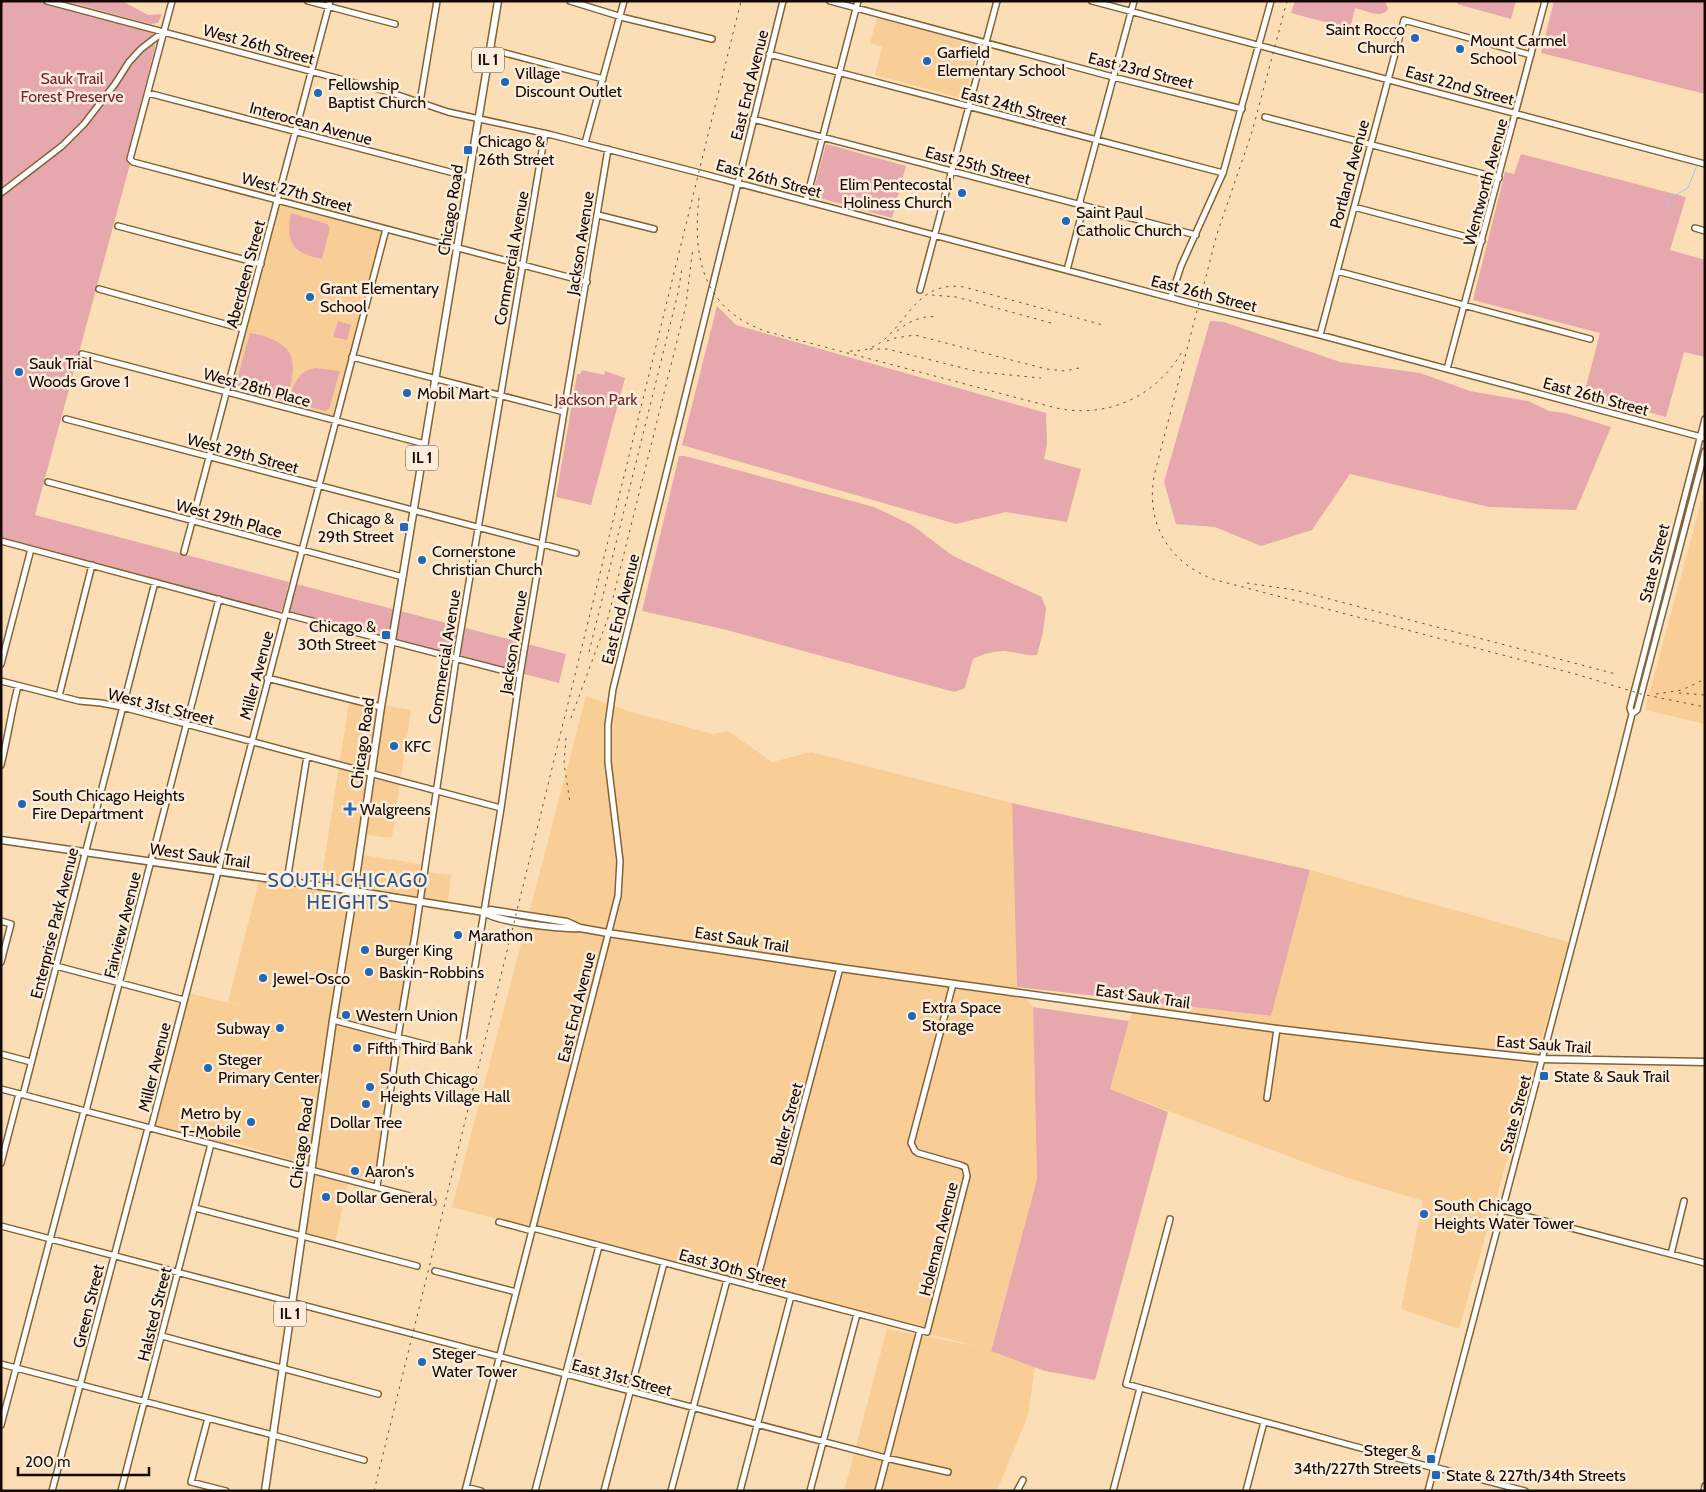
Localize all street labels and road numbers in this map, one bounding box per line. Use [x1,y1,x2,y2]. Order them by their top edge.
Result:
street label: West 26th Street [201,20,317,69]
street label: East End Avenue [727,28,772,142]
road number: IL 1 [472,48,504,72]
street label: East 23rd Street [1086,48,1196,93]
street label: East 22nd Street [1404,62,1517,109]
street label: East 24th Street [959,83,1069,130]
street label: Interocean Avenue [247,98,374,149]
street label: Wentworth Avenue [1459,117,1512,248]
street label: Portland Avenue [1326,118,1373,231]
street label: East 25th Street [923,142,1033,189]
street label: East 26th Street [714,155,824,202]
street label: Chicago Road [434,163,467,257]
street label: West 27th Street [240,169,355,217]
street label: Commercial Avenue [490,189,533,327]
street label: Jackson Avenue [563,190,598,297]
street label: Aberdeen Street [222,218,269,330]
street label: East 26th Street [1149,271,1259,316]
street label: West 28th Place [201,364,312,411]
street label: East 26th Street [1541,373,1651,420]
street label: West 29th Street [185,429,301,478]
road number: IL 1 [406,446,438,470]
street label: West 29th Place [174,495,284,542]
street label: State Street [1636,521,1674,604]
street label: East End Avenue [598,552,643,666]
street label: Commercial Avenue [424,588,465,726]
street label: Jackson Avenue [496,589,531,696]
street label: Miller Avenue [235,629,277,722]
street label: West 31st Street [106,684,217,729]
street label: Chicago Road [347,696,378,790]
street label: West Sauk Trail [148,839,252,872]
street label: Enterprise Park Avenue [27,846,82,1001]
street label: Fairview Avenue [100,870,145,980]
street label: East Sauk Trail [693,923,791,956]
street label: East End Avenue [554,950,599,1064]
street label: East Sauk Trail [1094,980,1192,1013]
street label: Miller Avenue [134,1021,175,1114]
street label: East Sauk Trail [1496,1032,1592,1057]
street label: State Street [1496,1072,1535,1155]
street label: Butler Street [766,1080,807,1168]
street label: Chicago Road [286,1096,317,1190]
street label: Holeman Avenue [915,1180,962,1298]
street label: East 30th Street [677,1245,789,1292]
street label: Green Street [69,1262,108,1350]
street label: Halsted Street [134,1265,176,1363]
road number: IL 1 [274,1302,306,1326]
street label: East 31st Street [570,1355,675,1400]

